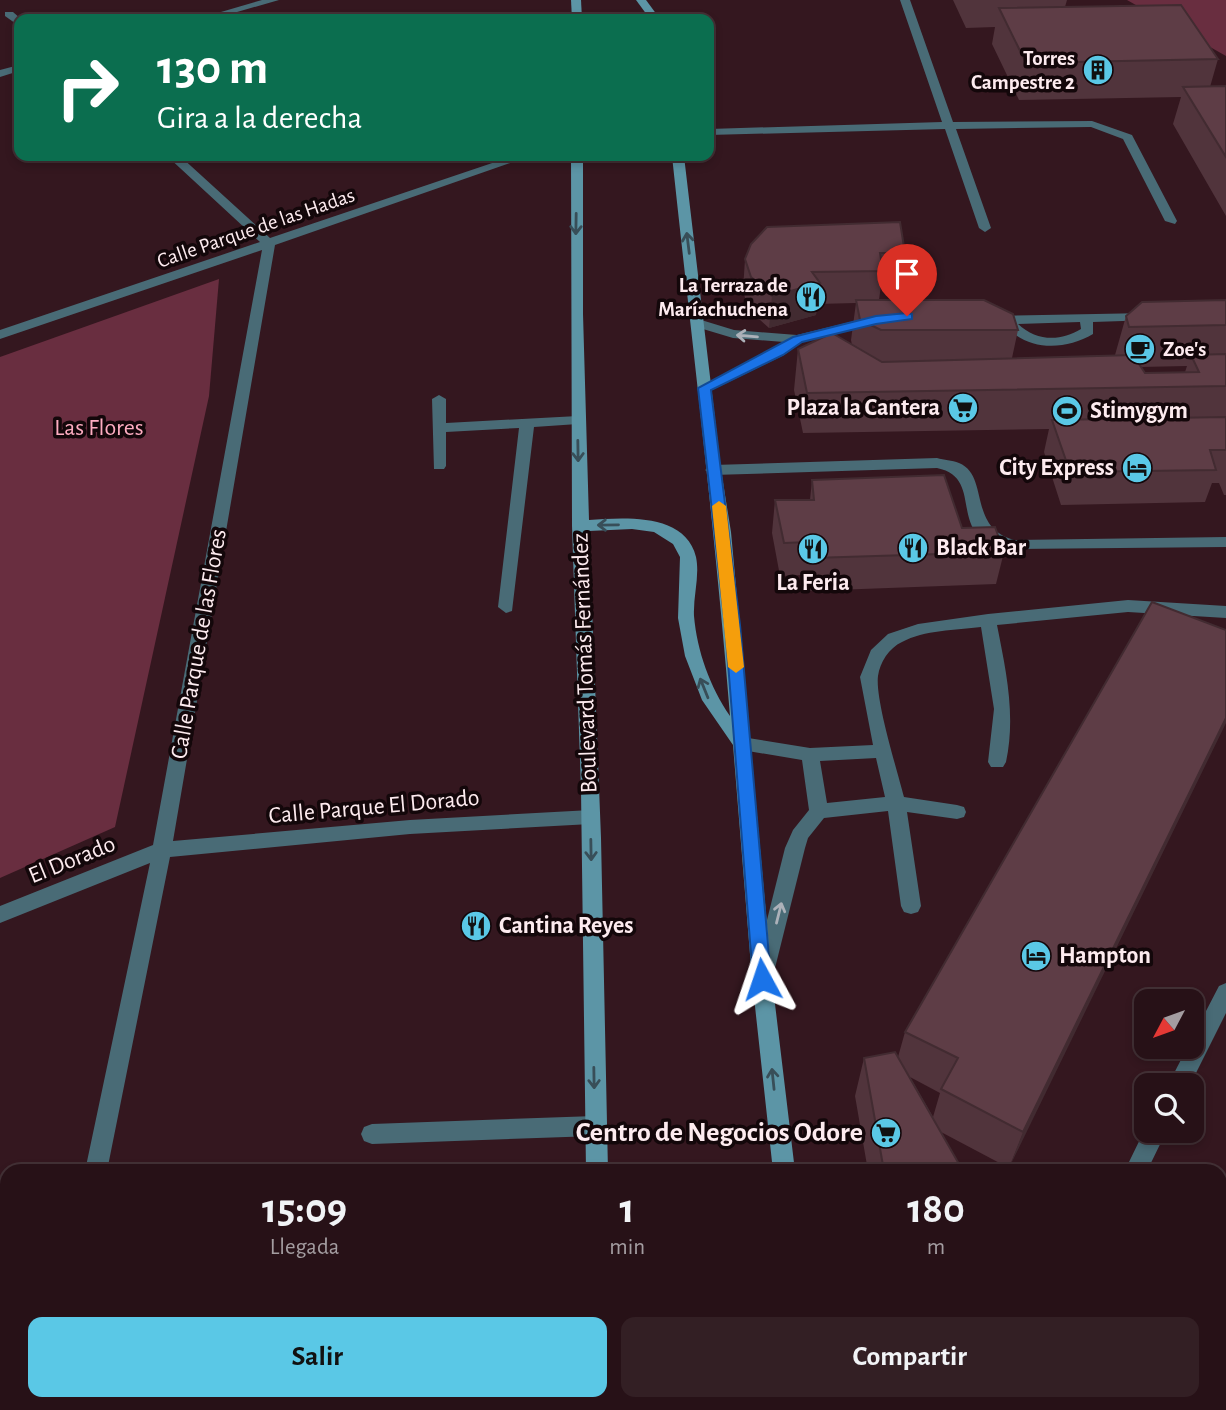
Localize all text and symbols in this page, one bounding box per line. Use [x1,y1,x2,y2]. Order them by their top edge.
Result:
icon: right [42,42,133,133]
text: 130 m [157,44,268,93]
place label: Torres Campestre 2 [971,48,1075,93]
building icon: Torres Campestre 2 [1081,53,1115,87]
text: Gira a la derecha [157,102,362,134]
street label: Calle Parque de las Hadas [155,184,357,272]
one-way arrow [569,212,582,235]
one-way arrow [682,232,695,255]
pin [877,244,937,316]
icon: arrive [888,255,926,293]
place label: La Terraza de Maríachuchena [658,275,788,320]
restaurant icon: La Terraza de Maríachuchena [794,280,828,314]
one-way arrow [736,329,758,342]
cafe icon: Zoe's [1123,332,1157,366]
place label: Zoe's [1163,339,1206,360]
supermarket icon: Plaza la Cantera [946,391,980,425]
sports icon: Stimygym [1050,394,1084,428]
place label: Plaza la Cantera [787,396,940,420]
place label: Stimygym [1090,399,1188,423]
park label: Las Flores [54,416,144,440]
one-way arrow [572,440,585,463]
hotel icon: City Express [1120,451,1154,485]
place label: City Express [999,456,1114,480]
one-way arrow [596,518,619,532]
street label: Calle Parque de las Flores [167,527,231,761]
restaurant icon: Black Bar [896,531,930,565]
street label: Boulevard Tomás Fernández [568,532,602,794]
restaurant icon: La Feria [796,532,830,566]
place label: Black Bar [936,536,1027,560]
place label: La Feria [776,571,850,595]
one-way arrow [697,678,710,699]
street label: Calle Parque El Dorado [268,786,480,828]
street label: El Dorado [25,832,119,888]
one-way arrow [584,838,598,861]
one-way arrow [773,902,786,925]
restaurant icon: Cantina Reyes [459,909,493,943]
place label: Cantina Reyes [499,914,633,938]
hotel icon: Hampton [1019,939,1053,973]
position arrow [725,942,799,1016]
place label: Hampton [1059,944,1151,968]
north arrow [1134,989,1204,1059]
map controls [1134,989,1204,1143]
one-way arrow [588,1066,601,1089]
one-way arrow [767,1068,780,1090]
button: search [1134,1073,1204,1143]
supermarket icon: Centro de Negocios Odore [869,1116,903,1150]
place label: Centro de Negocios Odore [576,1119,863,1147]
text: 15:09 [262,1188,347,1230]
text: 1 [620,1188,635,1230]
text: 180 [907,1188,965,1230]
text: Llegada [270,1236,339,1259]
text: min [609,1236,645,1259]
text: m [927,1236,945,1259]
button: Salir [28,1317,607,1397]
button: Compartir [621,1317,1199,1397]

